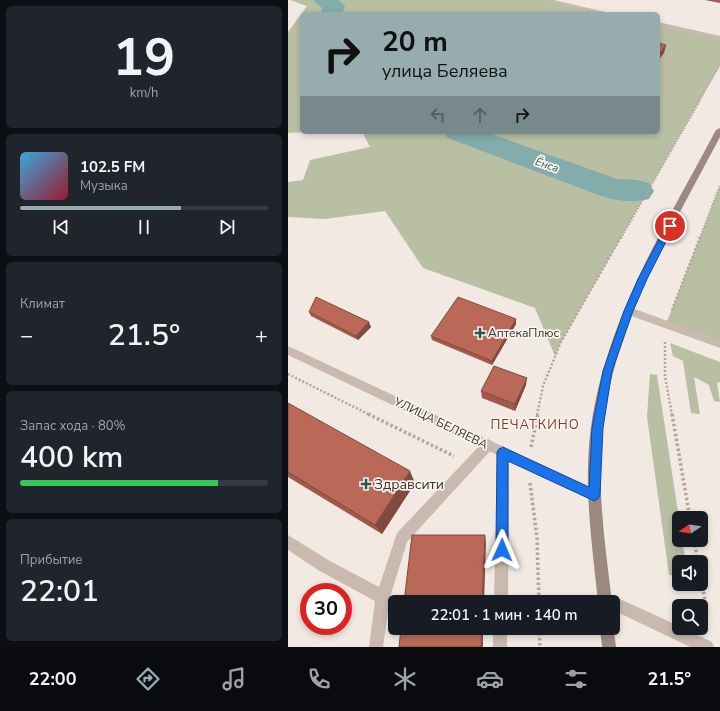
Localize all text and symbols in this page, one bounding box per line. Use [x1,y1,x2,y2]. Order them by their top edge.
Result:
text: 19 [113,22,175,93]
text: 20 m [382,23,448,61]
icon: right [316,28,368,80]
text: улица Беляева [382,59,508,83]
text: km/h [130,84,158,102]
icon: left [427,104,449,126]
icon: ahead [469,104,491,126]
icon: right [511,104,533,126]
water label: Ёнса [533,154,561,176]
text: 102.5 FM [80,157,145,177]
text: Музыка [80,177,128,195]
pin [653,209,687,243]
icon: arrive [659,215,681,237]
icon: previous [50,216,72,238]
icon: pause [133,216,155,238]
icon: next [216,216,238,238]
text: Климат [20,295,65,313]
text: 21.5° [108,315,180,356]
text: − [20,321,33,351]
text: + [255,321,268,351]
place label: АптекаПлюс [488,325,560,341]
marker: АптекаПлюс [475,328,485,338]
street label: УЛИЦА БЕЛЯЕВА [391,393,491,453]
district label: ПЕЧАТКИНО [490,416,580,434]
text: Запас хода · 80% [20,417,126,435]
text: 400 km [20,437,123,478]
place label: Здравсити [374,475,444,494]
marker: Здравсити [361,479,371,489]
north arrow [672,511,708,547]
map controls [672,511,708,635]
position arrow [481,529,523,571]
text: Прибытие [20,551,82,569]
button: sound [672,555,708,591]
text: 22:01 [20,571,99,612]
speed limit sign: 30 [300,583,352,635]
button: search [672,599,708,635]
text: 22:01 · 1 мин · 140 m [430,605,578,625]
icon: directions [134,665,162,693]
icon: music [220,665,248,693]
icon: phone [305,665,333,693]
icon: climate [391,665,419,693]
icon: car [476,665,504,693]
icon: filters [562,665,590,693]
text: 22:00 [29,667,76,691]
text: 21.5° [648,667,691,691]

